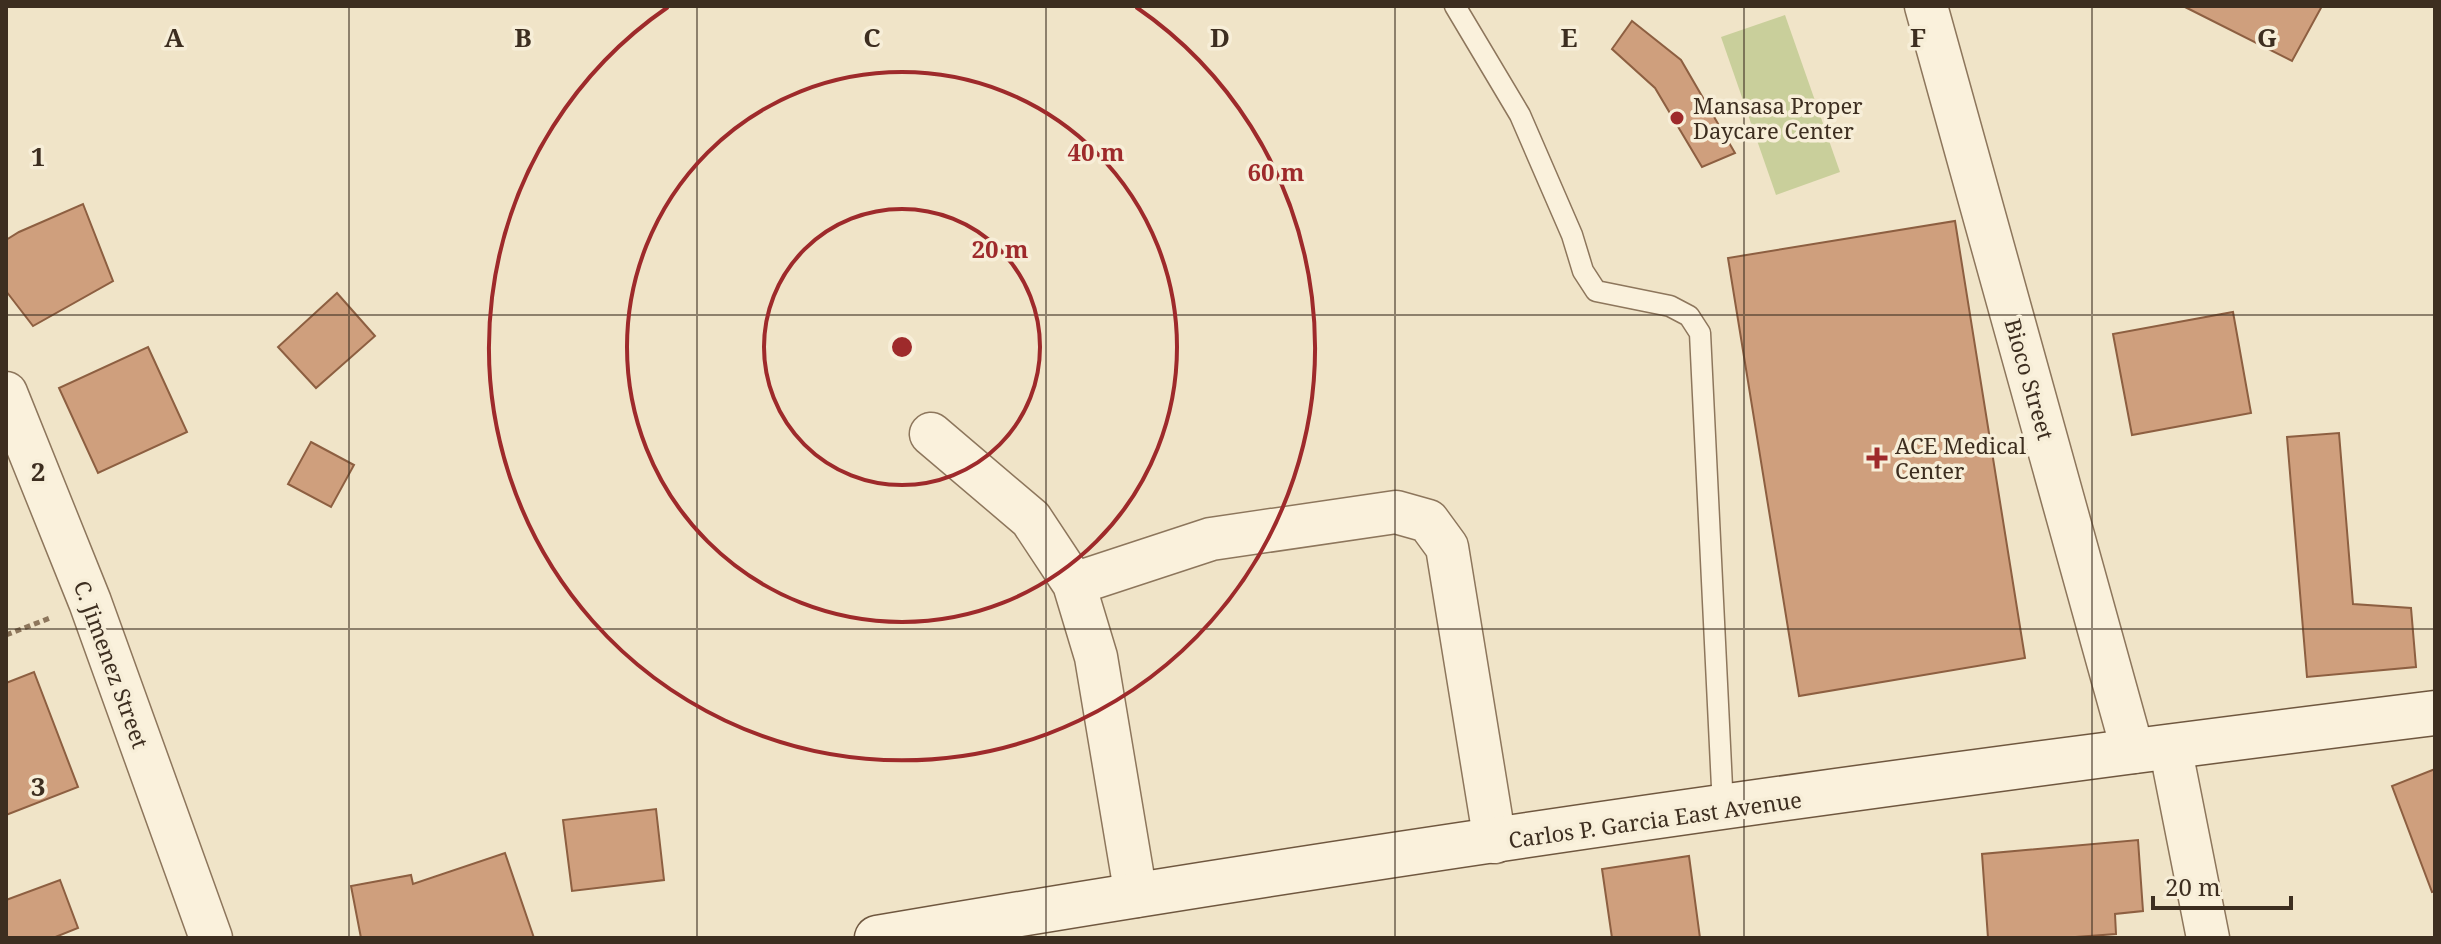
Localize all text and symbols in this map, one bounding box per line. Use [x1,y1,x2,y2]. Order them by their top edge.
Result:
text: A [164,19,184,55]
text: B [514,19,532,55]
text: C [863,19,881,55]
text: D [1210,19,1230,55]
text: E [1561,19,1578,55]
text: F [1910,19,1926,55]
text: G [2257,19,2277,55]
place label: Mansasa Proper Daycare Center [1693,90,1863,145]
marker: Mansasa Proper Daycare Center [1668,109,1686,127]
text: 40 m [1067,135,1125,168]
text: 1 [31,138,45,174]
text: 60 m [1247,155,1305,188]
text: 20 m [971,232,1029,265]
street label: Bioco Street [1998,315,2062,443]
centre of rings [888,333,916,361]
place label: ACE Medical Center [1895,430,2026,485]
marker: ACE Medical Center [1866,447,1888,469]
text: 2 [31,453,45,489]
street label: C. Jimenez Street [68,576,156,752]
text: 3 [31,768,45,804]
street label: Carlos P. Garcia East Avenue [1506,784,1804,854]
scale bar [2153,860,2291,910]
text: 20 m [2165,870,2221,903]

